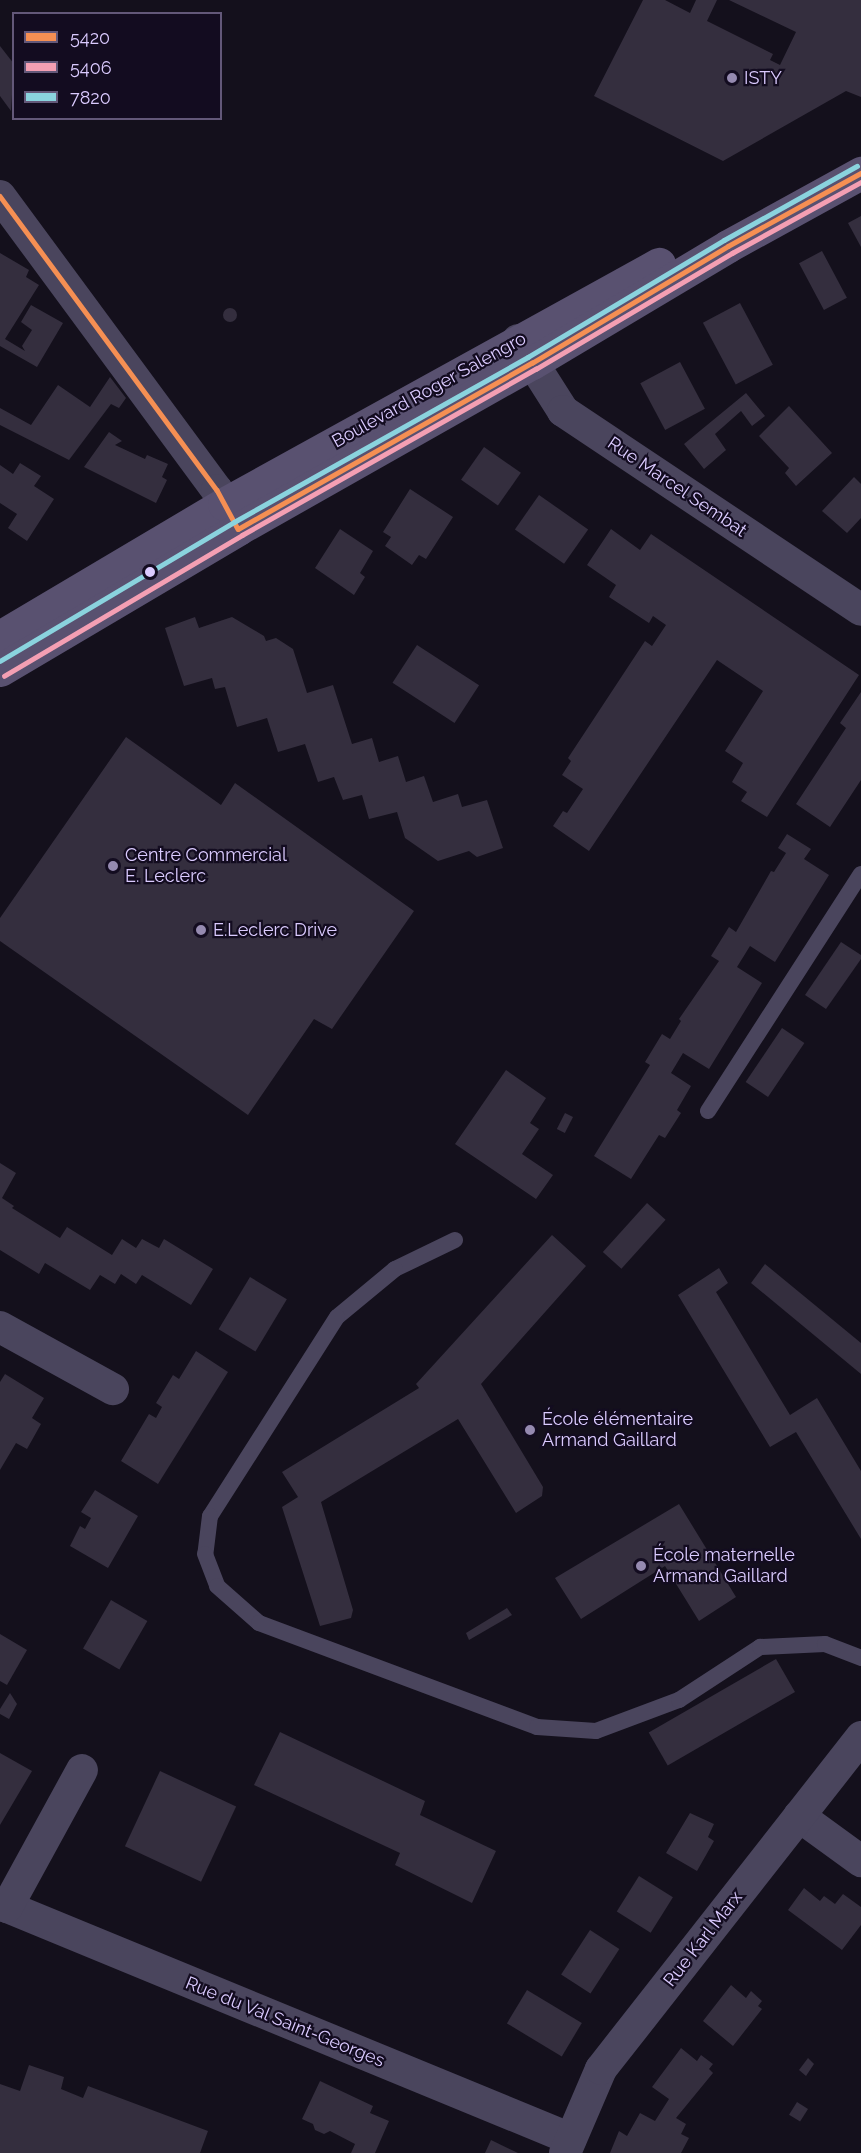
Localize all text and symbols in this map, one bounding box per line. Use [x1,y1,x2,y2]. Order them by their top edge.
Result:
legend [12,12,222,120]
text: 5420 [70,27,110,48]
text: 5406 [70,57,112,78]
place label: ISTY [744,67,782,89]
marker: ISTY [725,71,739,85]
text: 7820 [70,87,111,108]
street label: Boulevard Roger Salengro [328,327,530,453]
street label: Rue Marcel Sembat [603,432,751,542]
unlabelled marker [144,566,156,578]
place label: Centre Commercial E. Leclerc [125,845,287,888]
marker: Centre Commercial E. Leclerc [106,859,120,873]
place label: E.Leclerc Drive [213,919,337,941]
marker: E.Leclerc Drive [194,923,208,937]
place label: École élémentaire Armand Gaillard [542,1409,693,1452]
marker: École élémentaire Armand Gaillard [523,1423,537,1437]
place label: École maternelle Armand Gaillard [653,1545,795,1588]
marker: École maternelle Armand Gaillard [634,1559,648,1573]
street label: Rue Karl Marx [659,1887,747,1991]
street label: Rue du Val Saint-Georges [182,1972,388,2072]

